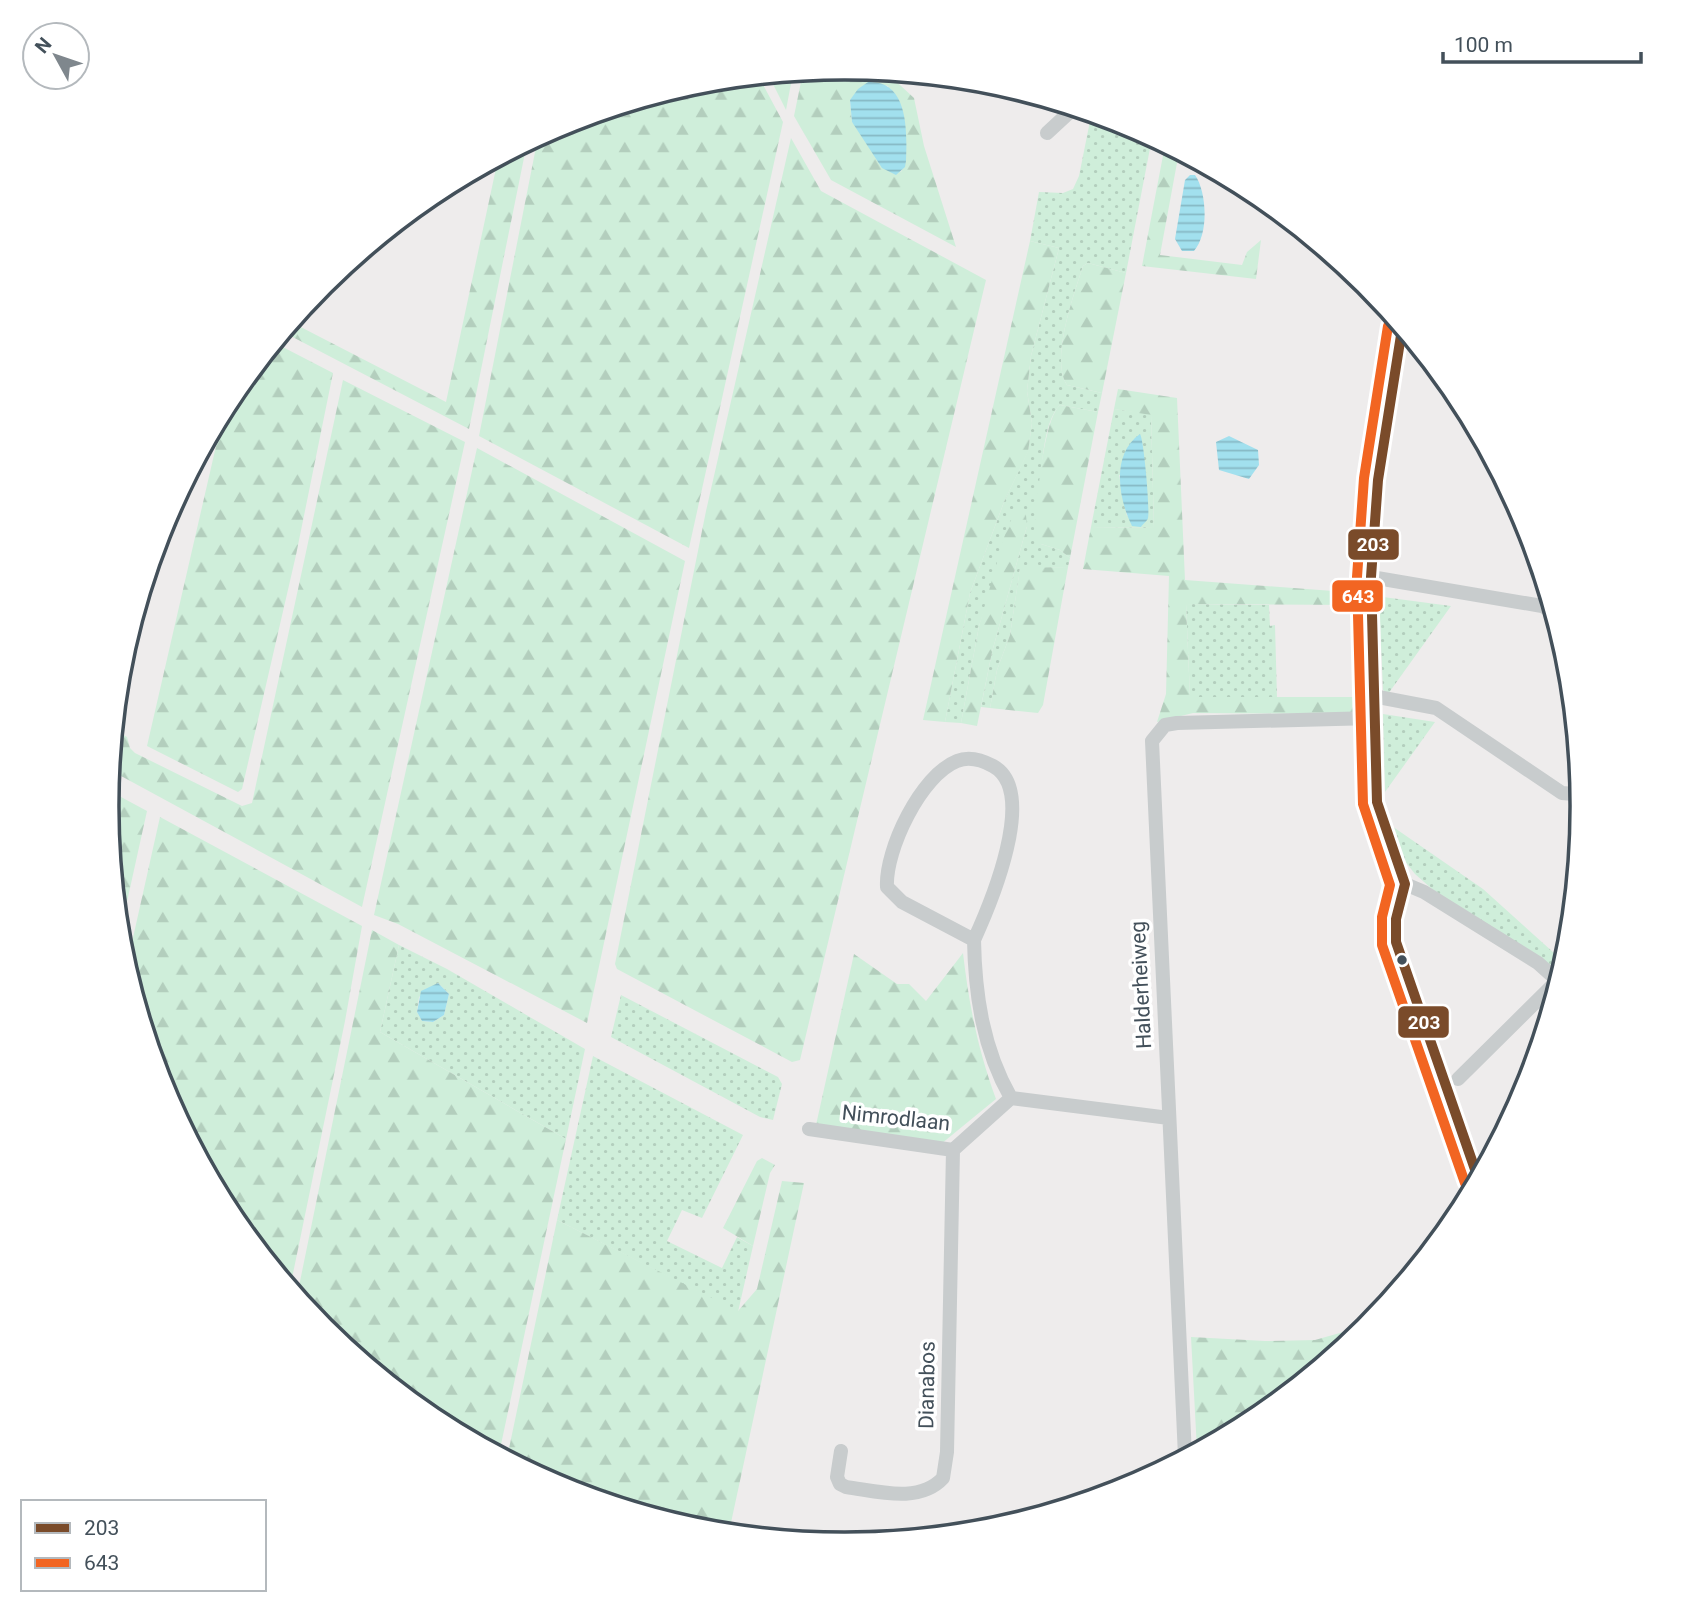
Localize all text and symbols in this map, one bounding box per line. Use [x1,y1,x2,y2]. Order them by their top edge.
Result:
north arrow [21,21,91,91]
scale bar [1443,21,1641,65]
text: N [30,33,56,58]
text: 100 m [1454,33,1513,57]
line badge: 203 [1347,528,1400,561]
text: 203 [1357,533,1389,556]
line badge: 643 [1331,579,1384,613]
text: 643 [1342,585,1374,608]
street label: Halderheiweg [1126,920,1156,1050]
unlabelled marker [1395,953,1409,967]
line badge: 203 [1397,1005,1450,1039]
text: 203 [1408,1011,1440,1034]
street label: Nimrodlaan [841,1100,951,1136]
street label: Dianabos [914,1341,940,1429]
legend [21,1500,266,1591]
text: 203 [84,1516,119,1540]
text: 643 [84,1551,119,1575]

